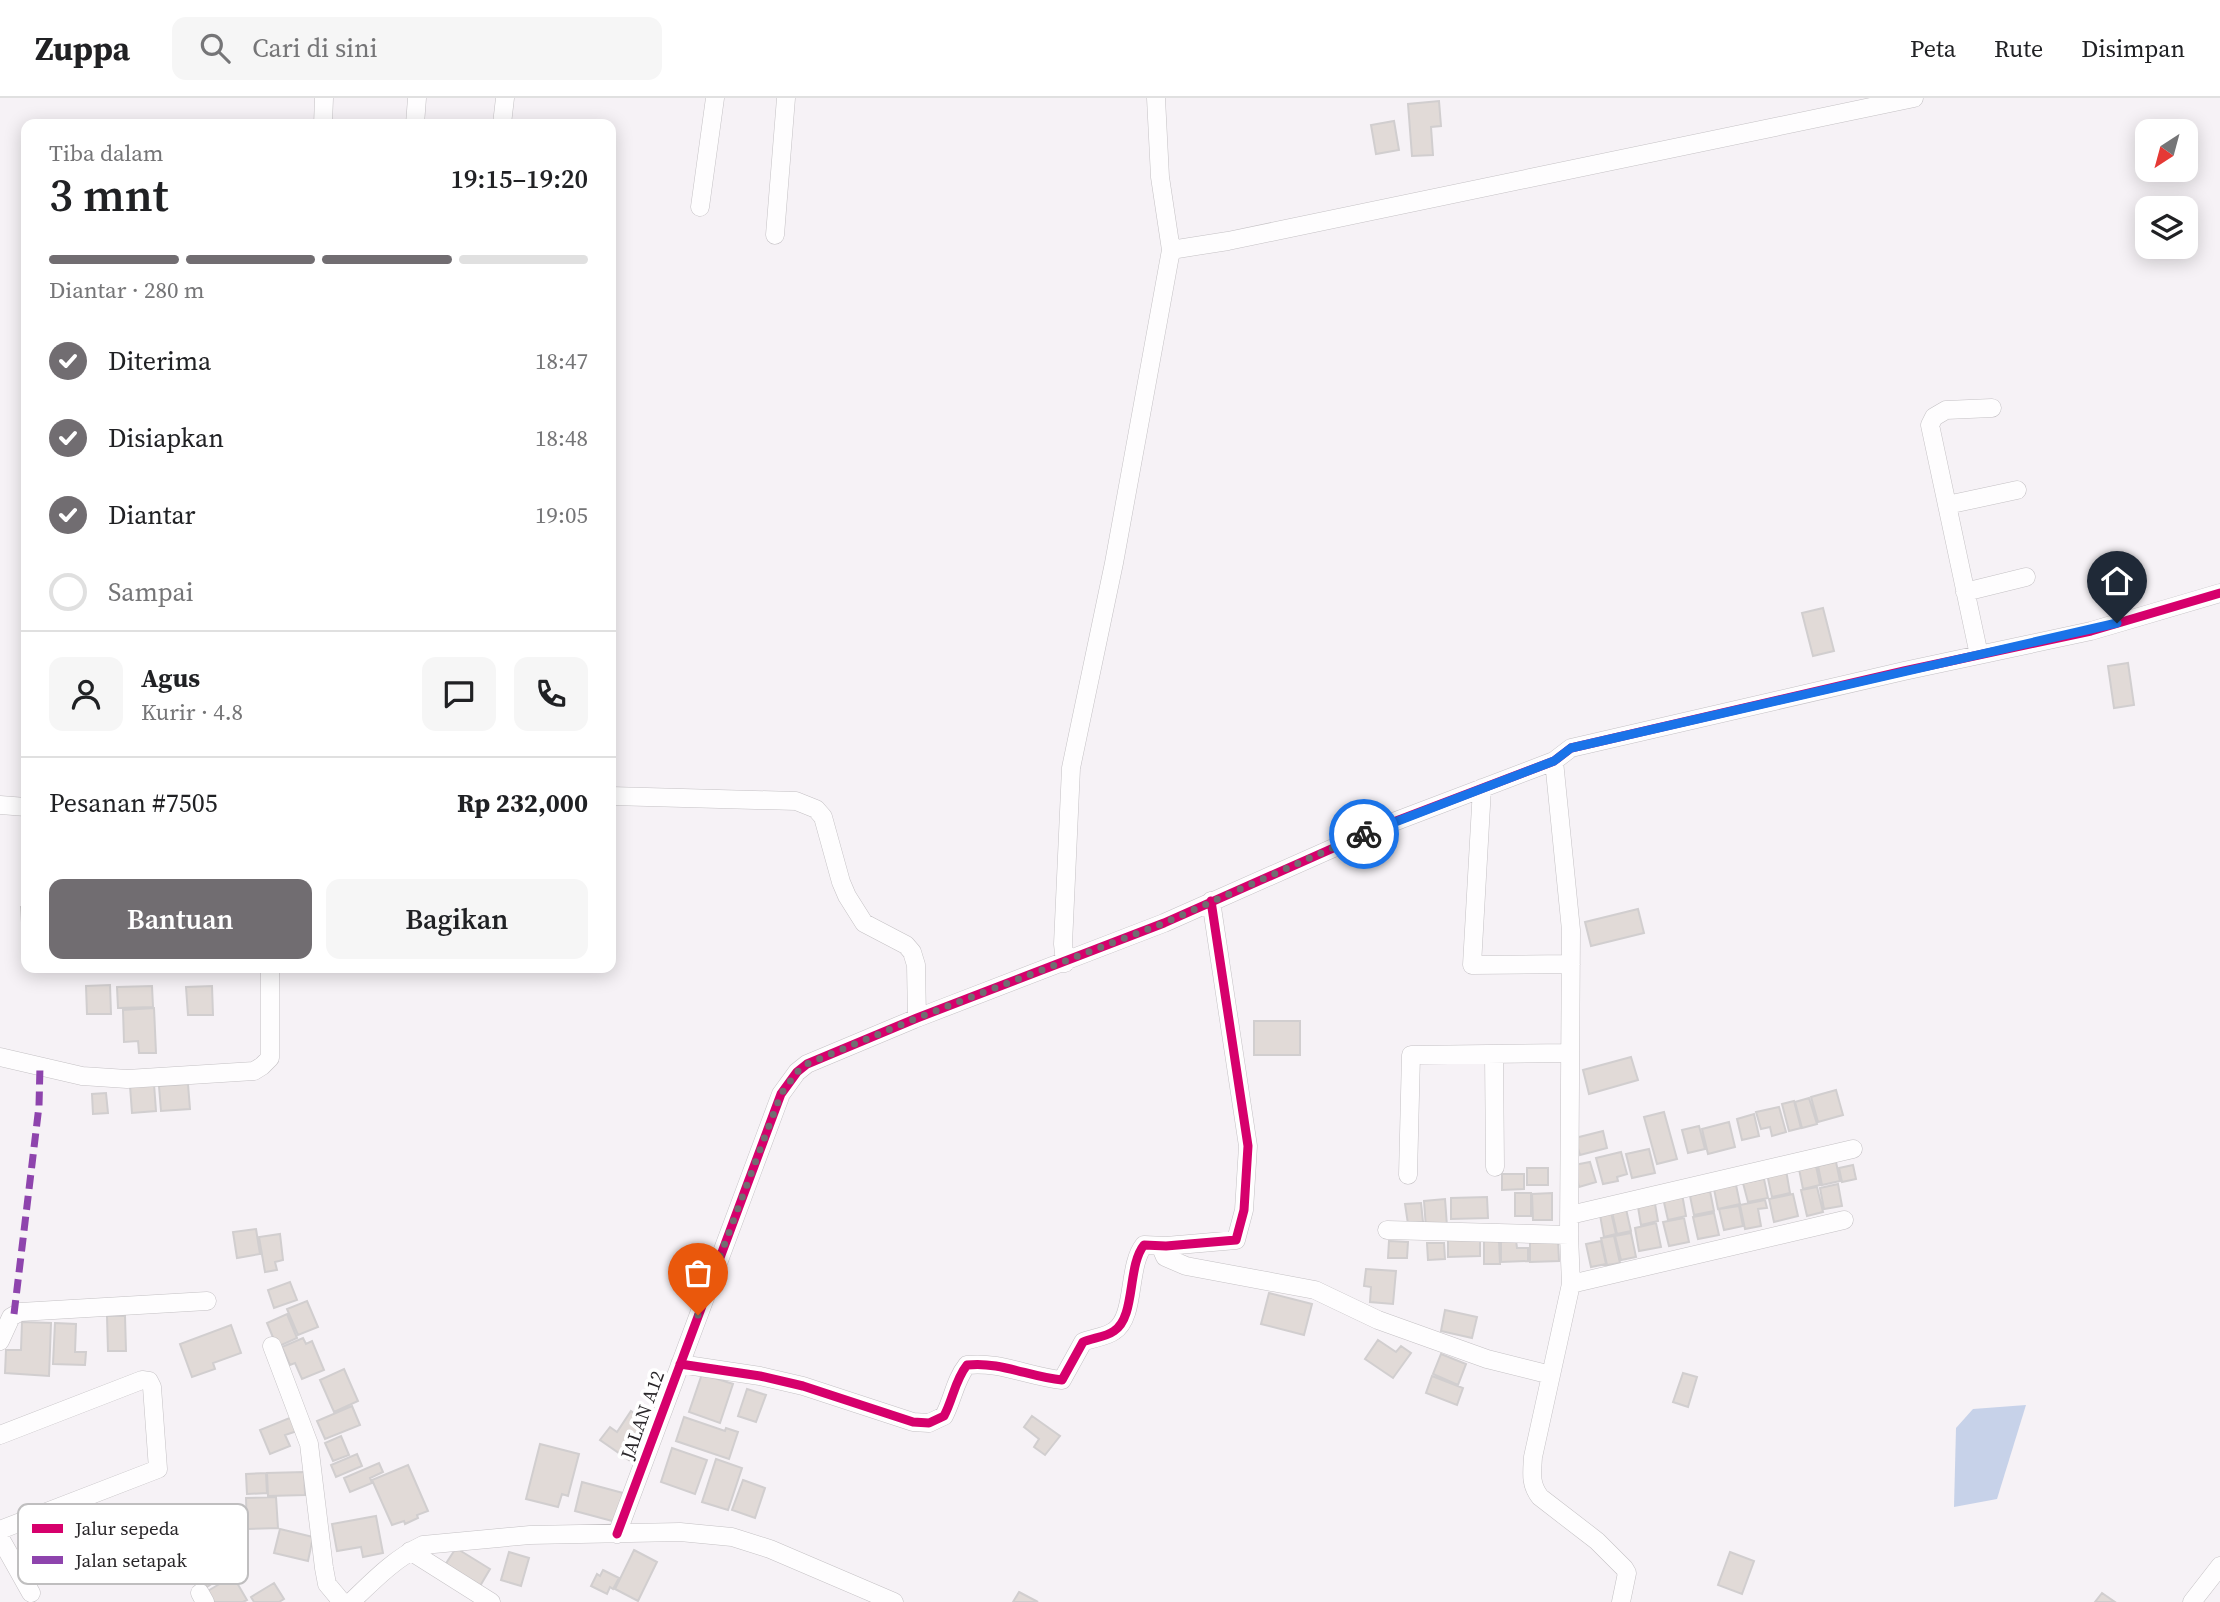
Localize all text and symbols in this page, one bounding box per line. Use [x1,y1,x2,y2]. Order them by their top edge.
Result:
search box [172,17,662,80]
text: Zuppa [35,26,130,71]
icon: search [196,29,234,67]
text: Cari di sini [252,30,378,66]
text: Peta [1910,32,1956,65]
text: Rute [1994,32,2043,65]
text: Disimpan [2081,32,2185,65]
north arrow [2135,119,2198,182]
map controls [2135,119,2198,259]
text: Tiba dalam [49,137,164,169]
text: 19:15–19:20 [451,161,588,197]
text: 3 mnt [49,163,168,226]
button: layers [2135,196,2198,259]
text: Diantar · 280 m [49,274,205,306]
icon: check [49,342,87,380]
text: Diterima [108,343,211,379]
text: 18:47 [535,345,588,377]
icon: check [49,419,87,457]
text: Disiapkan [108,420,224,456]
text: 18:48 [535,422,588,454]
icon: check [49,496,87,534]
text: Diantar [108,497,196,533]
text: 19:05 [535,499,588,531]
pin [2087,551,2147,623]
icon: home [2098,562,2136,600]
text: Sampai [108,574,194,610]
button: person [49,657,123,731]
button: chat [422,657,496,731]
button: phone [514,657,588,731]
text: Agus [141,660,200,696]
text: Kurir · 4.8 [141,696,243,728]
text: Pesanan #7505 [49,785,218,821]
text: Rp 232,000 [457,785,588,821]
courier [1329,799,1399,869]
icon: bike [1345,815,1383,853]
button: Bantuan [49,879,312,959]
button: Bagikan [326,879,588,959]
pin [668,1243,728,1315]
icon: bag [679,1254,717,1292]
street label: JALAN A12 [614,1367,670,1464]
legend [18,1504,248,1584]
text: Jalur sepeda [74,1515,179,1541]
text: Jalan setapak [74,1547,187,1573]

